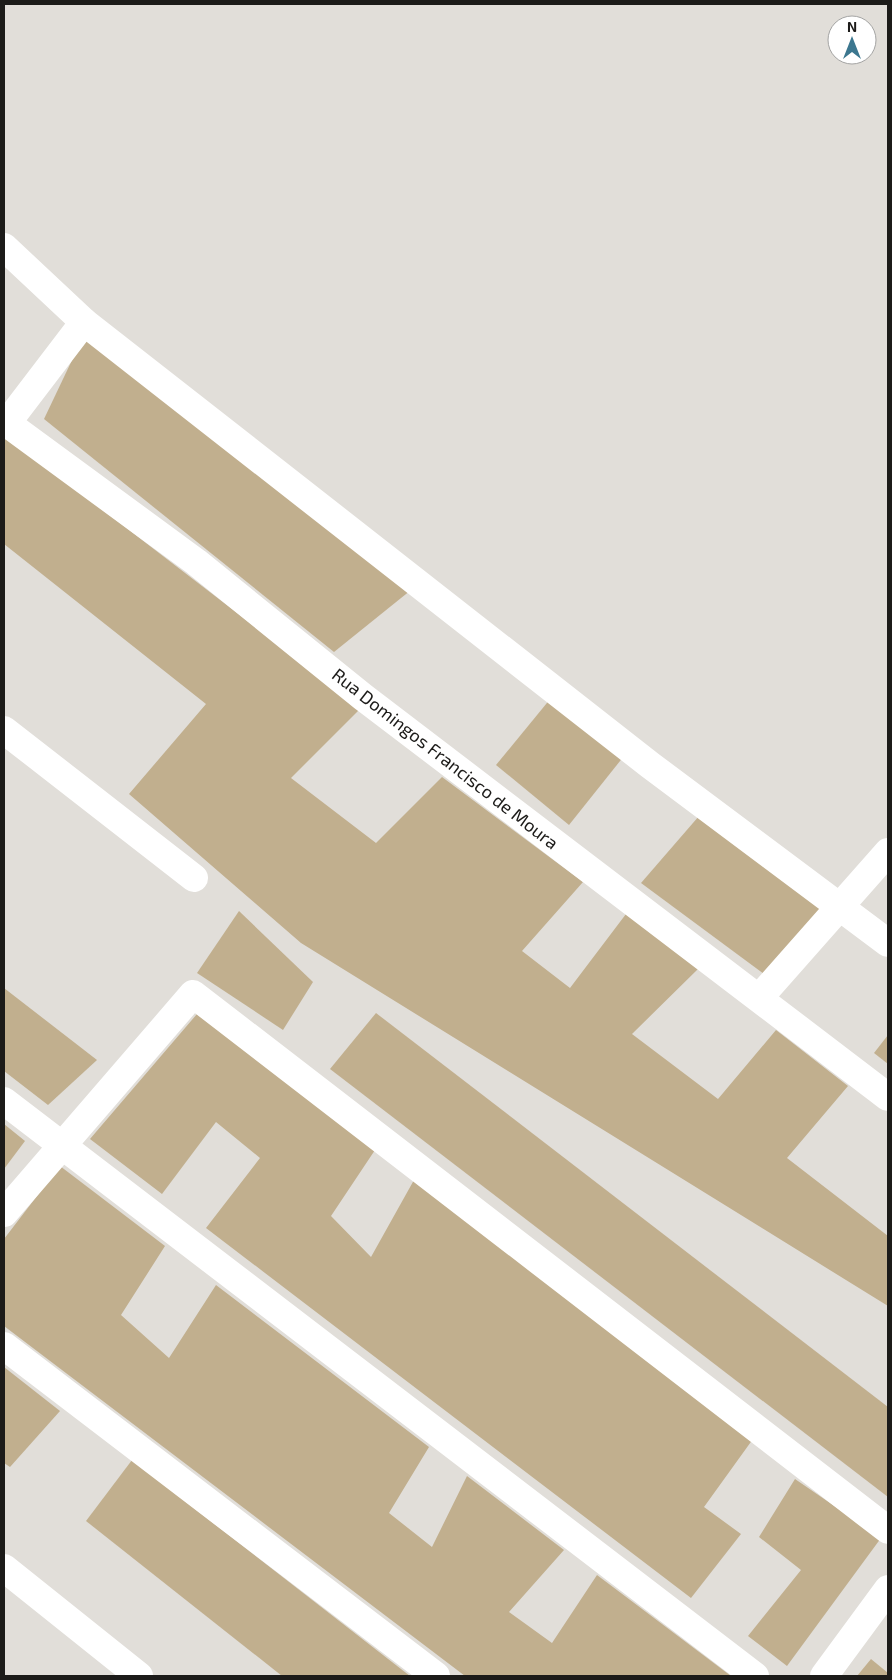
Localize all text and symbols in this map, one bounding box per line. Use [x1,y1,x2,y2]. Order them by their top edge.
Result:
north arrow [827,15,877,65]
text: N [847,18,857,35]
street label: Rua Domingos Francisco de Moura [328,663,563,853]

